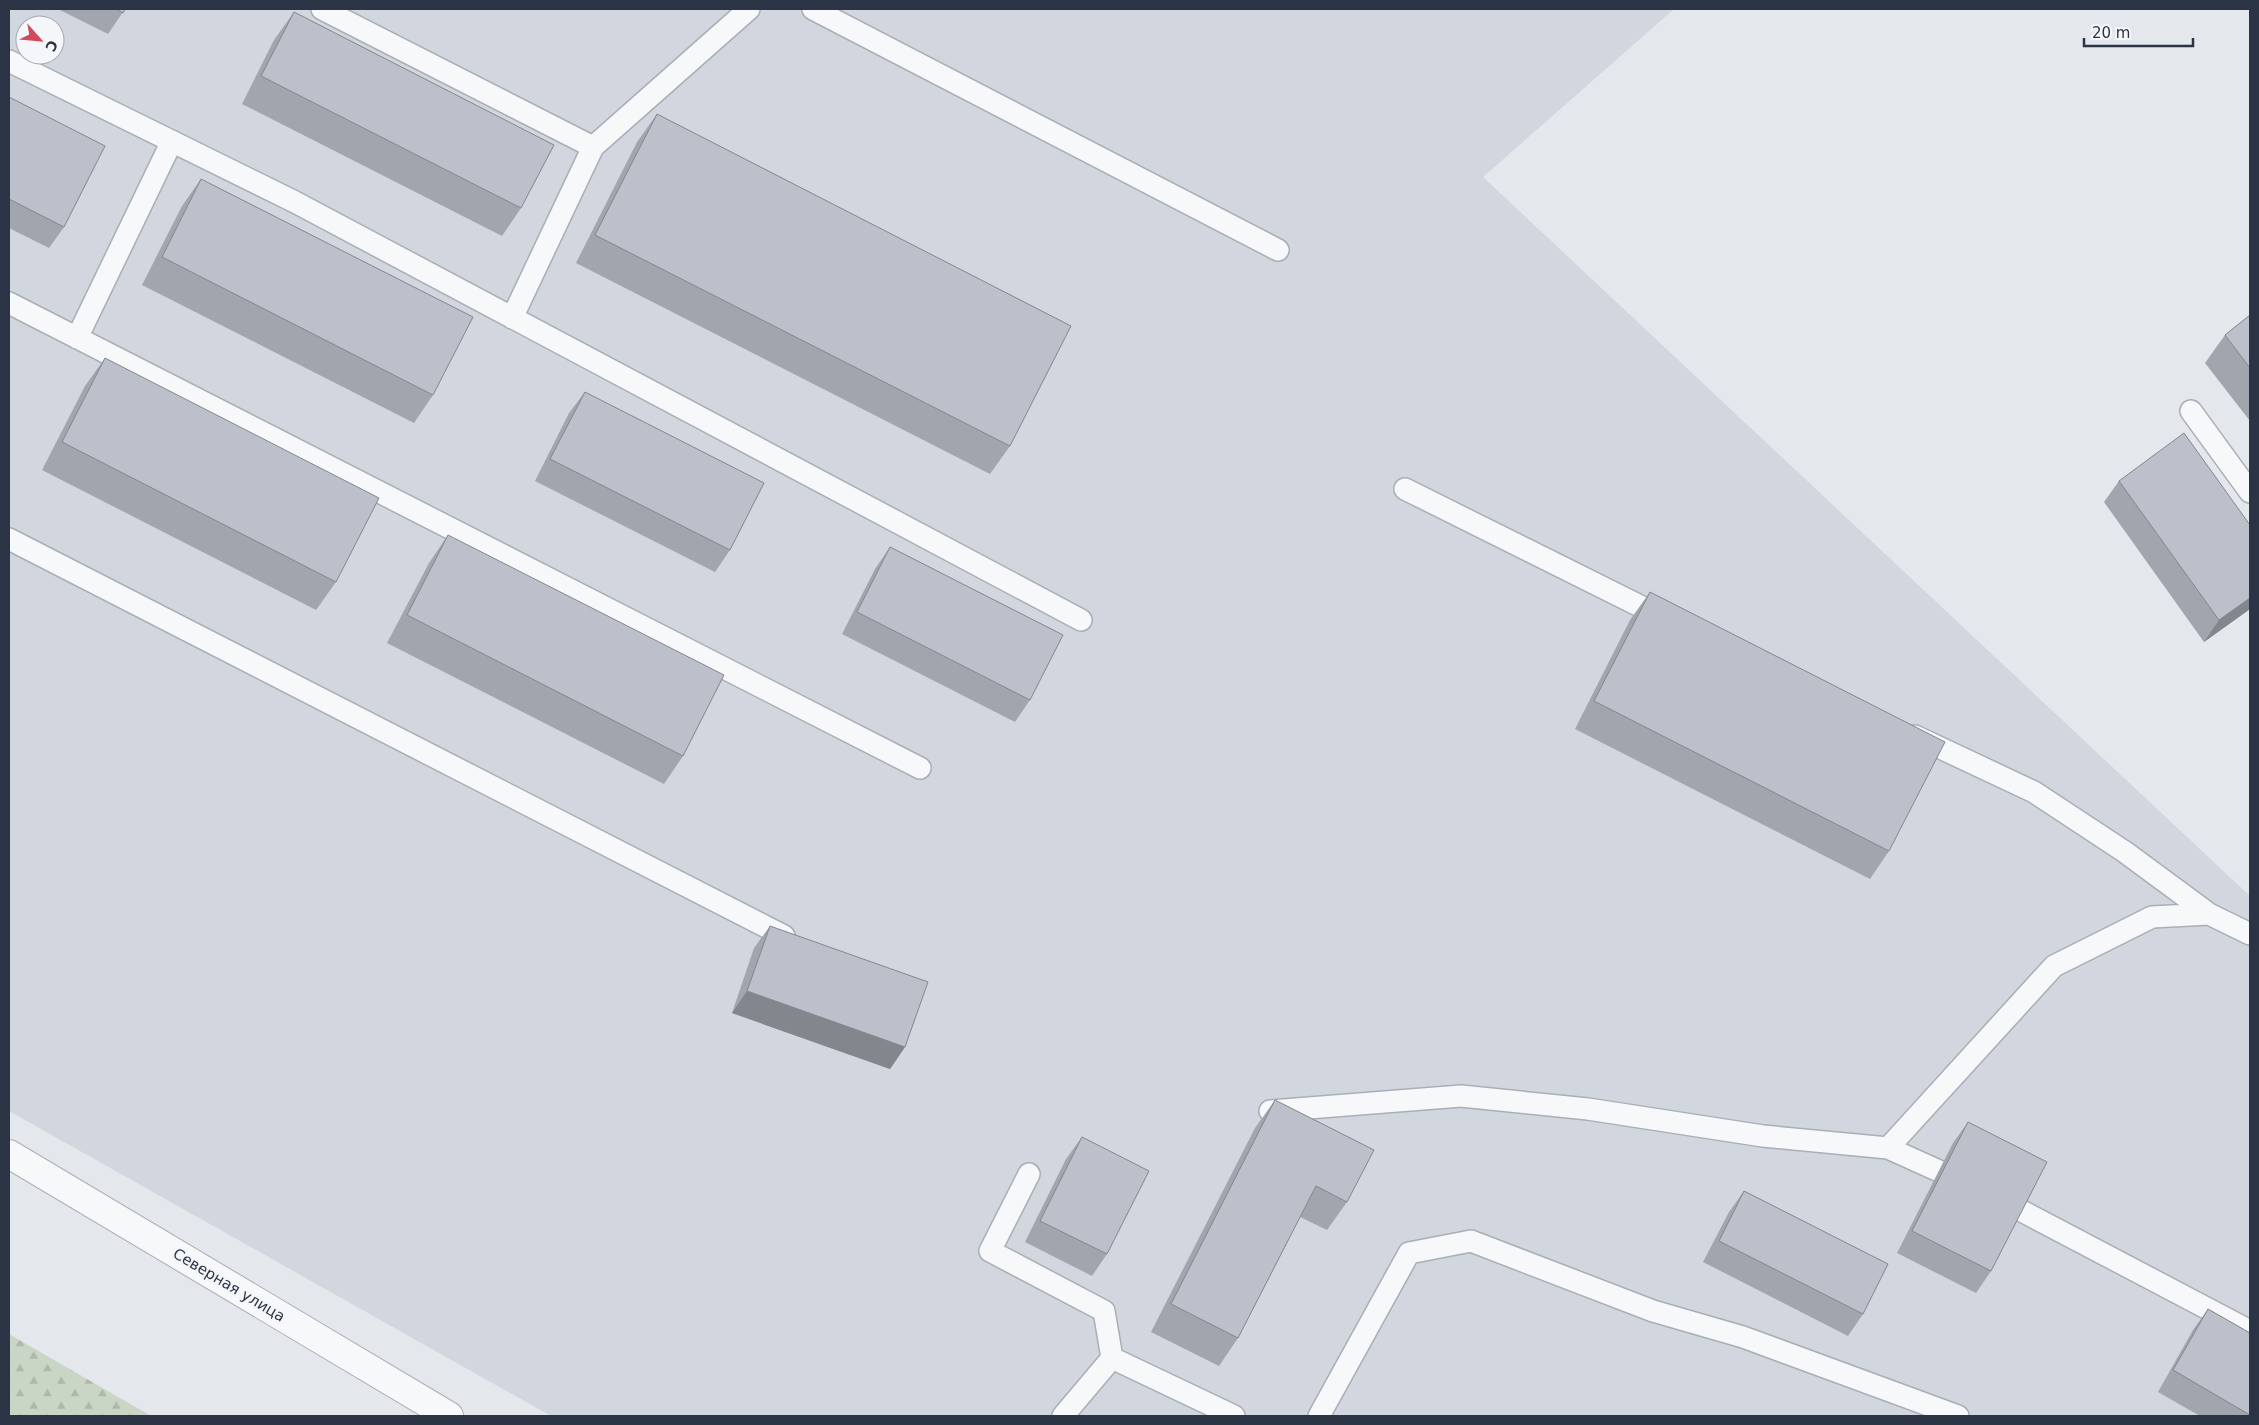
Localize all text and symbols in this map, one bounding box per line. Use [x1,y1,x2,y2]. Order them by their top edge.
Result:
north arrow [15,15,65,65]
scale bar [2084,15,2193,47]
text: 20 m [2092,24,2130,42]
text: С [42,38,61,54]
street label: Северная улица [170,1244,288,1326]

